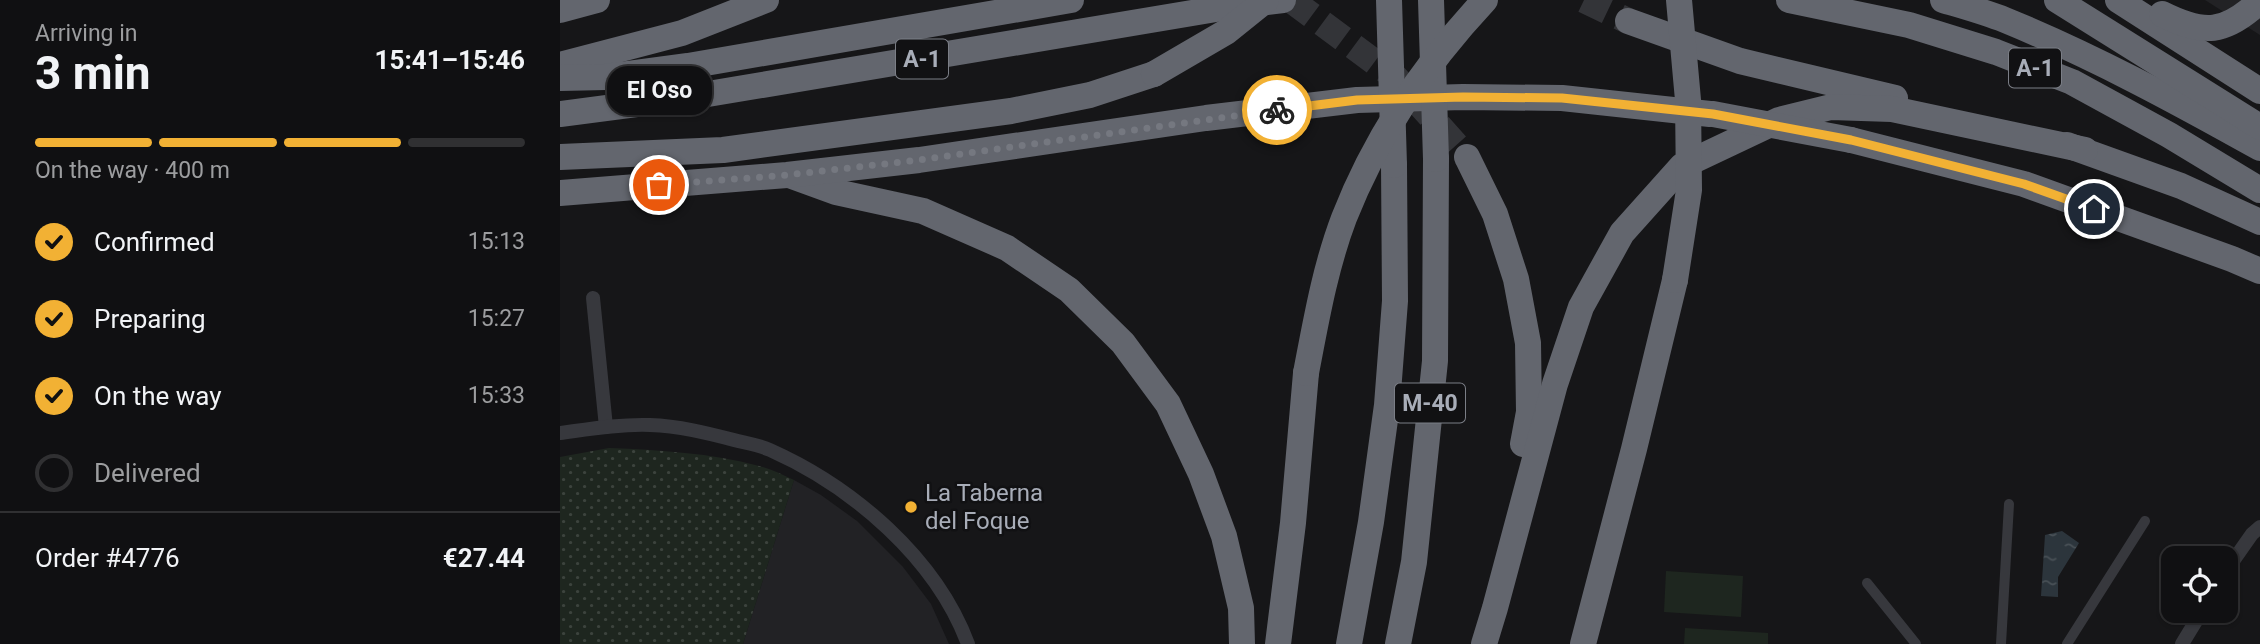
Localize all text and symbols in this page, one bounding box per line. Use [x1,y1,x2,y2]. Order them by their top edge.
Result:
text: Arriving in [35,20,138,47]
road number: A-1 [896,40,948,78]
text: 15:41–15:46 [375,45,525,75]
text: 3 min [35,46,151,100]
road number: A-1 [2009,48,2061,88]
callout: El Oso [606,66,712,115]
courier [1242,75,1312,145]
text: El Oso [627,77,692,104]
icon: bike [1258,91,1296,129]
pin [629,155,689,215]
text: On the way · 400 m [35,157,230,184]
icon: bag [640,166,678,204]
pin [2064,179,2124,239]
icon: home [2075,190,2113,228]
icon: check [35,223,73,261]
text: Confirmed [94,227,215,257]
text: 15:13 [468,228,525,255]
icon: check [35,300,73,338]
text: Preparing [94,304,206,334]
text: 15:27 [468,305,525,332]
icon: check [35,377,73,415]
text: On the way [94,381,222,411]
text: 15:33 [468,382,525,409]
road number: M-40 [1395,384,1465,422]
text: Delivered [94,458,201,488]
place label: La Taberna del Foque [925,479,1043,535]
marker: La Taberna del Foque [903,499,919,515]
text: Order #4776 [35,543,180,573]
text: €27.44 [443,543,525,573]
map controls [2161,546,2238,623]
button: locate [2161,546,2238,623]

